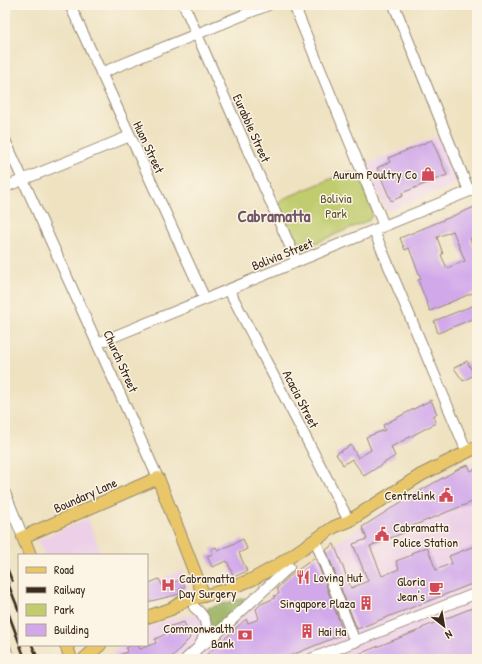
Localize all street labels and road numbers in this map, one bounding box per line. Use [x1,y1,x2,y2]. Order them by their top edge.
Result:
street label: Eurabbie Street [229,91,275,166]
street label: Huon Street [129,118,169,177]
street label: Bolivia Street [249,233,316,274]
street label: Church Street [99,327,143,396]
street label: Acacia Street [279,367,324,432]
street label: Boundary Lane [50,473,120,517]

